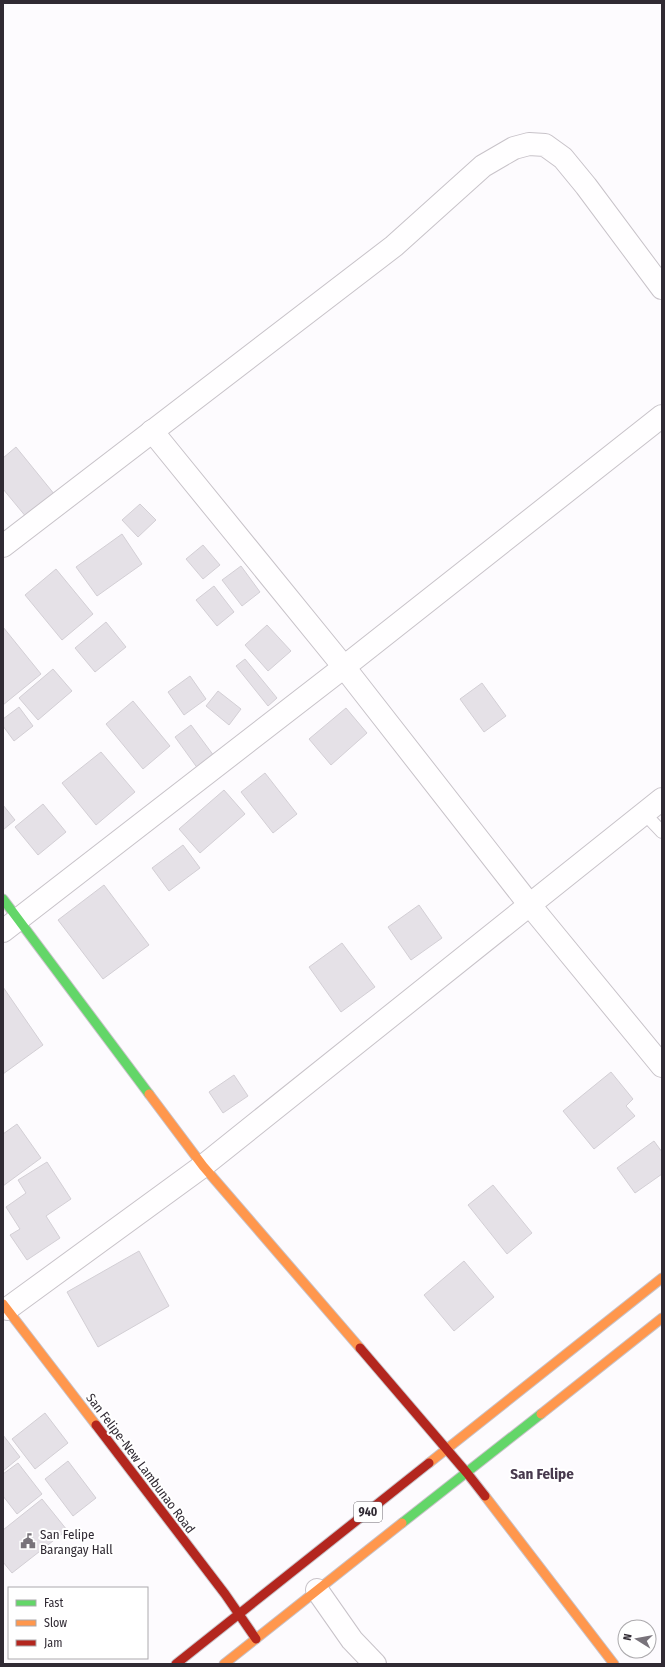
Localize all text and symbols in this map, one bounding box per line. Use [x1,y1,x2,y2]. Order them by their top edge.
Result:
street label: San Felipe-New Lambunao Road [83,1391,198,1536]
district label: San Felipe [510,1465,574,1483]
road number: 940 [354,1502,382,1522]
place label: San Felipe Barangay Hall [40,1527,113,1557]
public building icon: San Felipe Barangay Hall [19,1532,37,1550]
legend [8,1587,148,1659]
text: Fast [44,1596,63,1610]
text: Slow [44,1616,67,1630]
north arrow [617,1619,657,1659]
text: N [621,1633,635,1642]
text: Jam [44,1636,62,1650]

